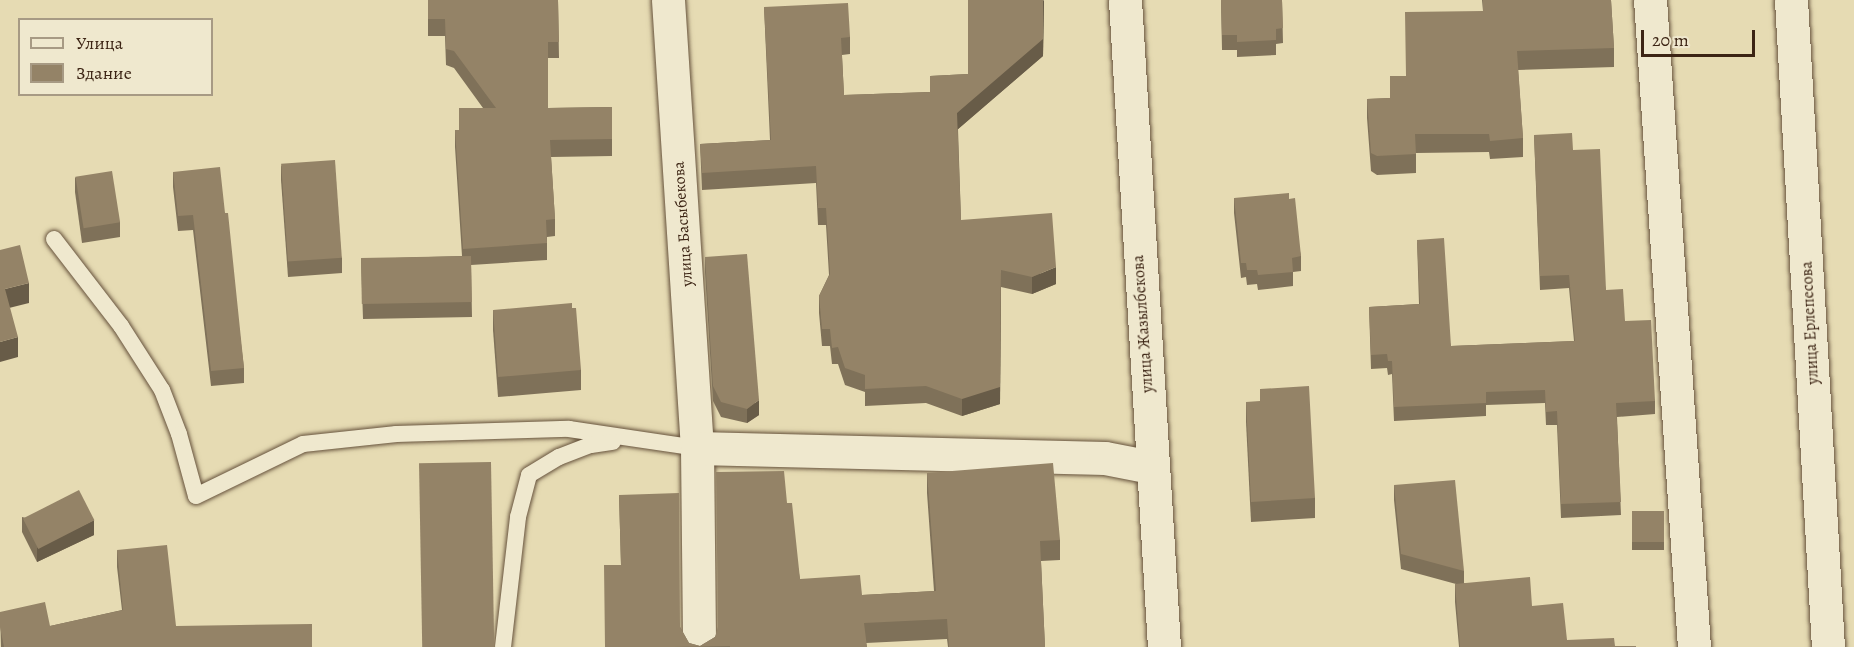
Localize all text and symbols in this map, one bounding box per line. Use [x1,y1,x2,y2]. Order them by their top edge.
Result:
legend [18,18,213,96]
scale bar [1644,18,1758,56]
text: 20 m [1652,28,1689,52]
text: Улица [76,31,123,55]
text: Здание [76,61,132,85]
street label: улица Басыбекова [669,161,697,287]
street label: улица Жазылбекова [1129,254,1157,394]
street label: улица Ерлепесова [1797,261,1823,385]

